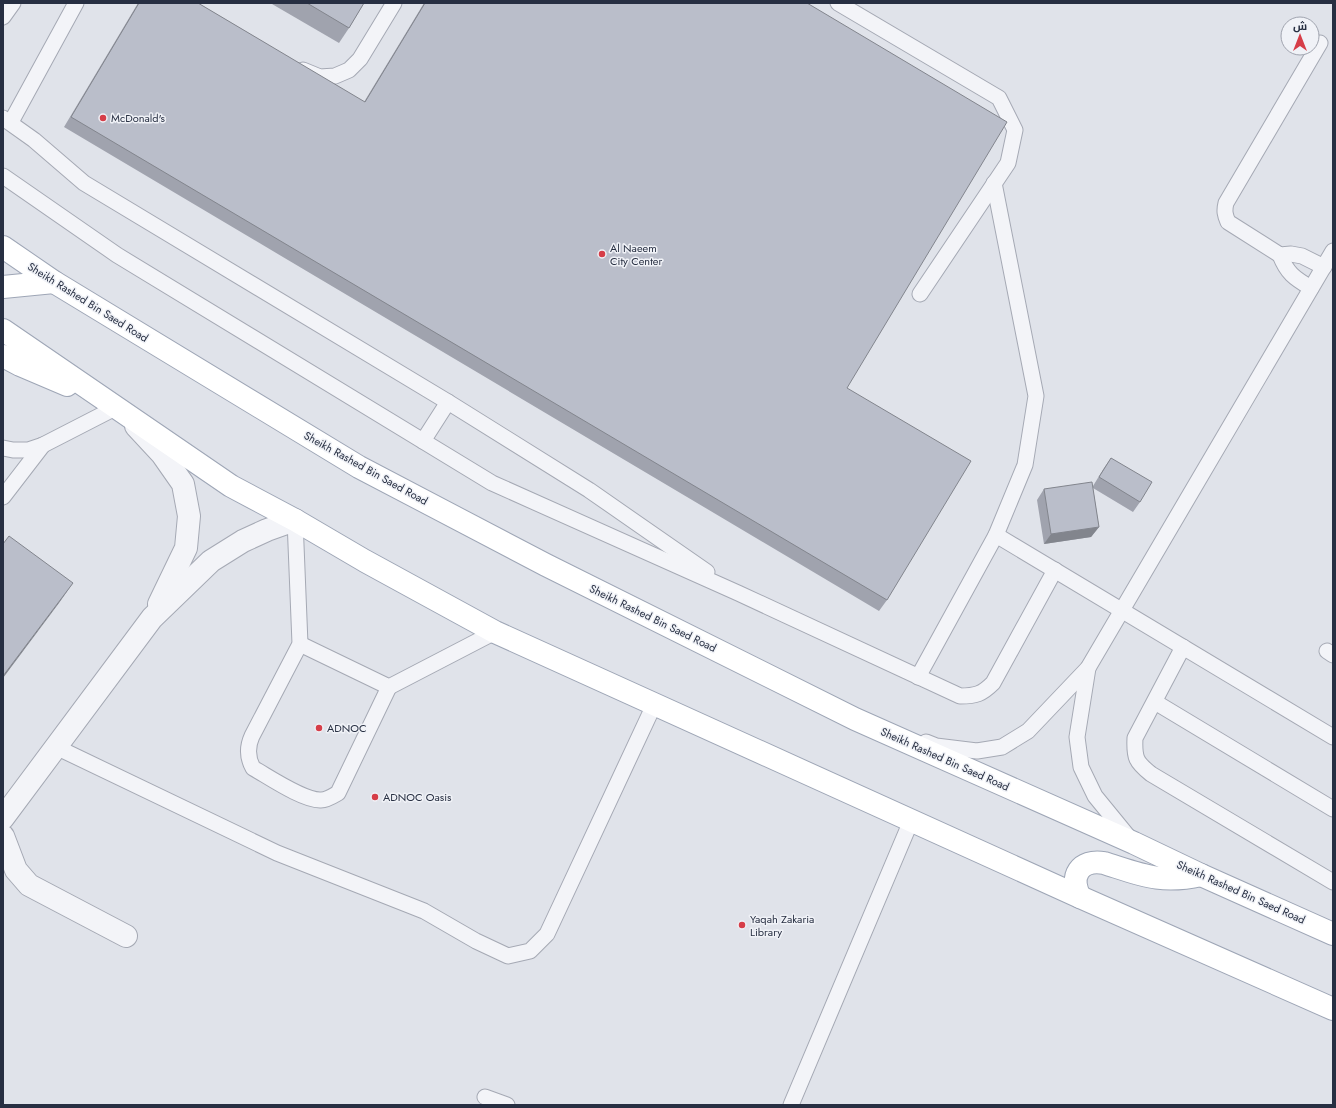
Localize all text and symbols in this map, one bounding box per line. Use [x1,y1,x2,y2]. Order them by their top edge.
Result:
north arrow [1280,16,1320,56]
text: ش [1293,18,1307,34]
place label: McDonald's [111,110,166,126]
marker: McDonald's [98,113,108,123]
place label: Al Naeem City Center [610,240,662,269]
marker: Al Naeem City Center [597,249,607,259]
street label: Sheikh Rashed Bin Saed Road [25,258,151,346]
street label: Sheikh Rashed Bin Saed Road [301,427,431,509]
street label: Sheikh Rashed Bin Saed Road [587,580,719,656]
place label: ADNOC [327,720,367,736]
marker: ADNOC [314,723,324,733]
street label: Sheikh Rashed Bin Saed Road [878,723,1012,795]
place label: ADNOC Oasis [383,789,452,805]
marker: ADNOC Oasis [370,792,380,802]
street label: Sheikh Rashed Bin Saed Road [1174,856,1308,928]
place label: Yaqah Zakaria Library [750,911,814,940]
marker: Yaqah Zakaria Library [737,920,747,930]

